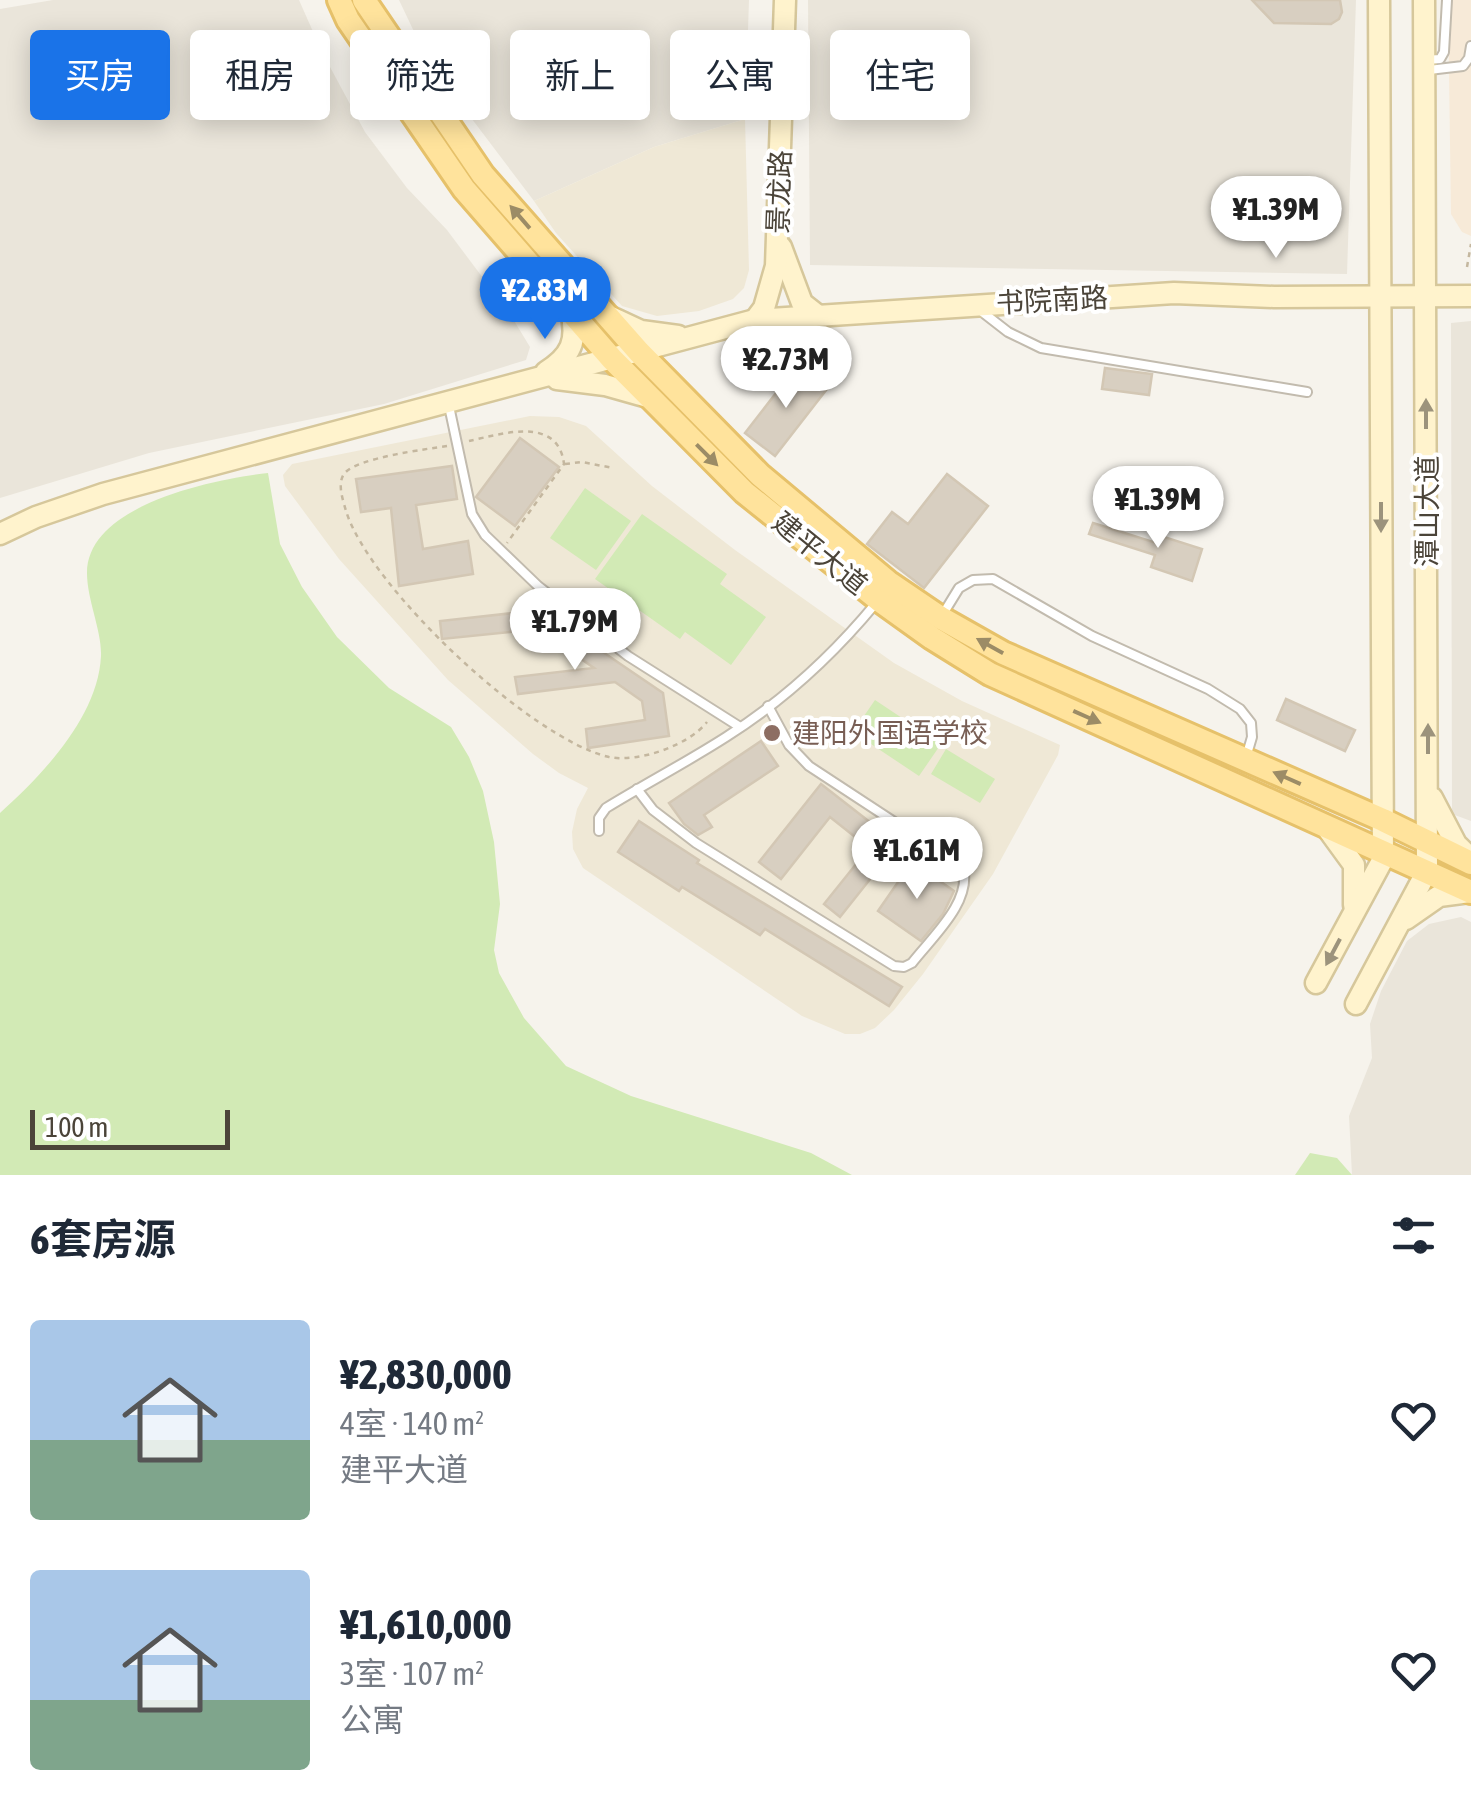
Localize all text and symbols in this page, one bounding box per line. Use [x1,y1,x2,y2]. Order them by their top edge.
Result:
chip: 买房 [30,30,170,120]
chip: 租房 [190,30,330,120]
chip: 筛选 [350,30,490,120]
chip: 新上 [510,30,650,120]
chip: 公寓 [670,30,810,120]
chip: 住宅 [830,30,970,120]
street label: 景龙路 [762,149,796,235]
pin: ¥1.39M [1195,176,1357,261]
text: ¥1.39M [1233,190,1319,227]
one-way arrow [510,205,532,230]
pin: ¥2.83M [464,257,626,342]
text: ¥2.83M [502,271,588,308]
street label: 书院南路 [995,281,1109,319]
pin: ¥2.73M [705,326,867,411]
text: ¥2.73M [743,340,829,377]
one-way arrow [1418,397,1434,429]
one-way arrow [695,442,718,466]
street label: 潭山大道 [1411,455,1443,567]
pin: ¥1.39M [1077,466,1239,551]
text: ¥1.39M [1115,480,1201,517]
one-way arrow [1373,502,1389,534]
street label: 建平大道 [766,505,874,601]
pin: ¥1.79M [494,588,656,673]
text: ¥1.79M [532,602,618,639]
one-way arrow [976,638,1004,656]
one-way arrow [1072,709,1102,725]
place label: 建阳外国语学校 [792,717,988,749]
marker: 建阳外国语学校 [761,722,783,744]
one-way arrow [1420,722,1436,754]
one-way arrow [1272,770,1302,786]
pin: ¥1.61M [836,817,998,902]
text: ¥1.61M [874,831,960,868]
one-way arrow [1324,937,1341,966]
scale bar [30,1105,230,1150]
text: 100 m [45,1111,108,1143]
icon: filters [1386,1208,1441,1263]
text: 6套房源 [30,1215,176,1263]
text: ¥2,830,000 [340,1350,512,1398]
icon: home [110,1360,230,1480]
icon: heart [1386,1393,1441,1448]
text: 4室 · 140 m² [340,1405,484,1442]
text: 建平大道 [340,1451,468,1488]
text: ¥1,610,000 [340,1600,512,1648]
icon: home [110,1610,230,1730]
icon: heart [1386,1643,1441,1698]
text: 3室 · 107 m² [340,1655,484,1692]
text: 公寓 [340,1701,404,1738]

